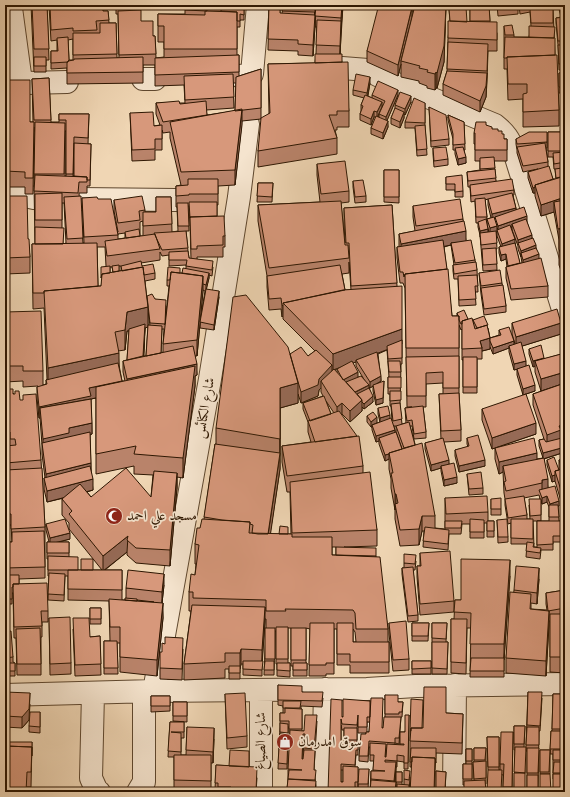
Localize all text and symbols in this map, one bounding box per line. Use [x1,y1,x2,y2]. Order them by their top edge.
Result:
street label: شارع الكنائس [192,376,221,440]
mosque icon: مسجد علي احمد [104,506,124,526]
place label: مسجد علي احمد [127,509,197,528]
street label: شارع الصياغ [254,712,272,770]
shop icon: سوق امدرمان [275,732,295,752]
place label: سوق امدرمان [298,735,362,750]

